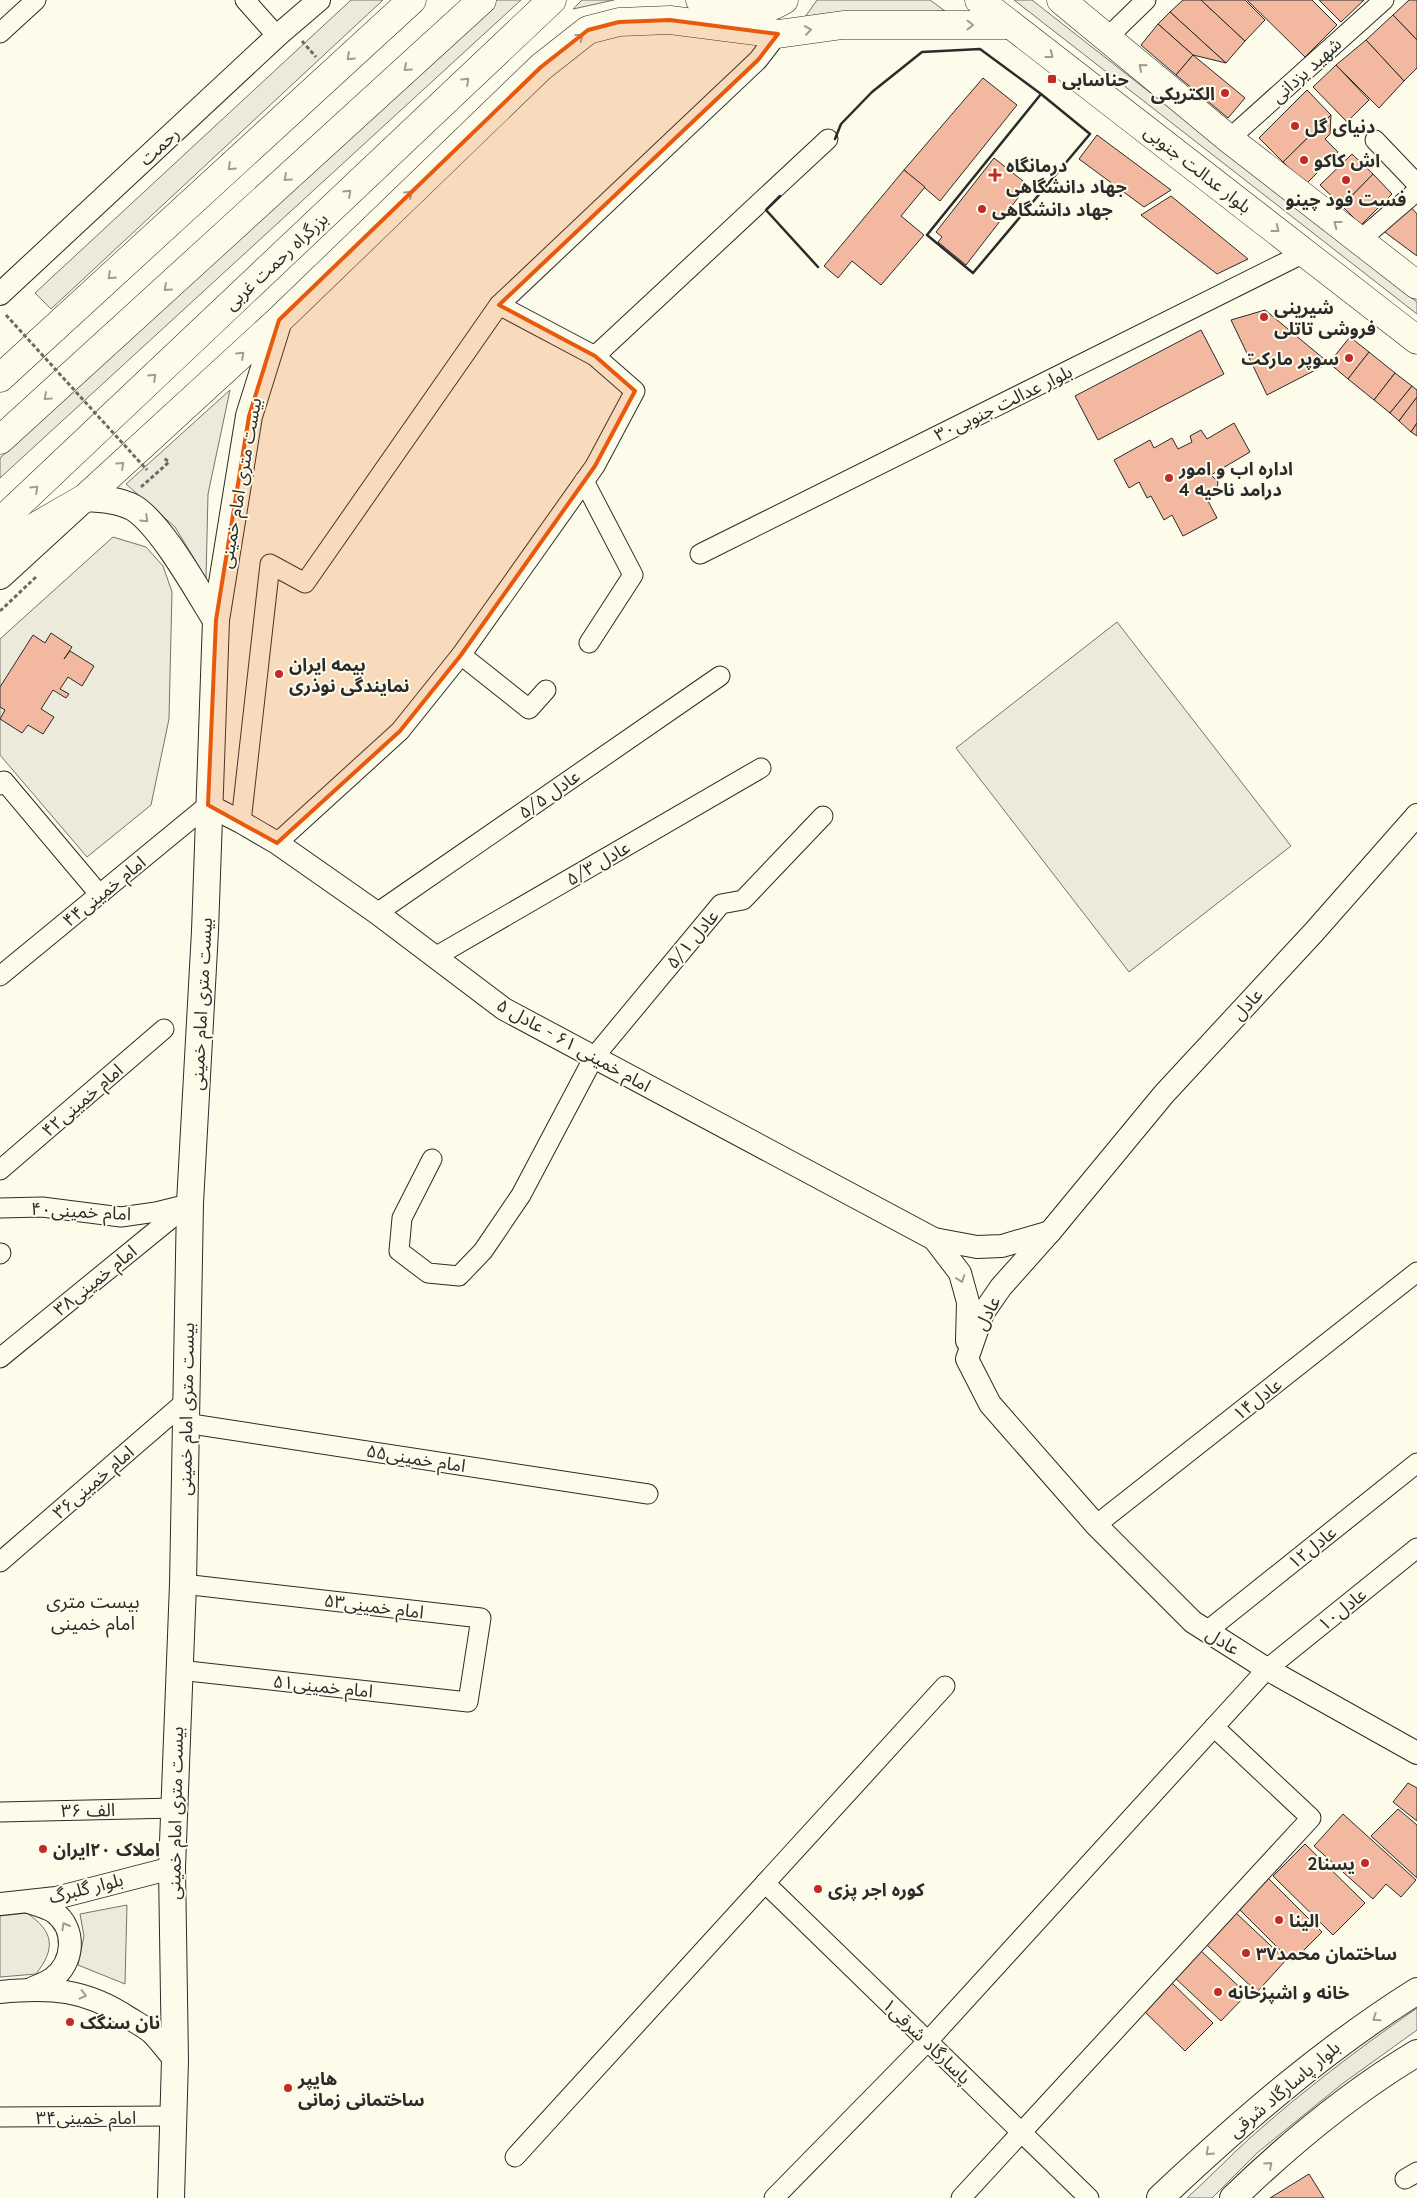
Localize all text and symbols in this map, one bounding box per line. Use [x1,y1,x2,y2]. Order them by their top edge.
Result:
one-way arrow [966,20,974,30]
one-way arrow [804,25,812,36]
street label: شهید یزدانی [1266,32,1346,108]
one-way arrow [574,34,584,43]
one-way arrow [1044,49,1054,58]
one-way arrow [347,51,356,60]
one-way arrow [404,62,413,71]
one-way arrow [1139,65,1148,73]
place label: حناسابی [1062,68,1129,91]
marker: حناسابی [1046,73,1058,85]
one-way arrow [460,78,469,87]
place label: الکتریکی [1151,82,1215,105]
marker: الکتریکی [1219,87,1231,99]
place label: دنیای گل [1305,115,1375,138]
street label: بلوار عدالت جنوبی [1140,120,1256,218]
marker: دنیای گل [1289,120,1301,132]
street label: رحمت [134,122,184,170]
place label: اش کاکو [1314,149,1380,172]
place label: درمانگاه جهاد دانشگاهی [1006,154,1127,198]
marker: اش کاکو [1298,154,1310,166]
one-way arrow [227,161,236,170]
marker: درمانگاه جهاد دانشگاهی [988,168,1002,182]
one-way arrow [284,172,293,181]
marker: فست فود چینو [1340,174,1352,186]
place label: فست فود چینو [1286,188,1406,211]
one-way arrow [342,190,351,199]
one-way arrow [403,191,412,200]
place label: جهاد دانشگاهی [992,198,1113,221]
marker: جهاد دانشگاهی [976,203,988,215]
street label: بزرگراه رحمت غربی [219,207,333,315]
one-way arrow [1334,221,1343,229]
one-way arrow [1270,223,1279,231]
one-way arrow [107,270,116,279]
one-way arrow [164,282,173,291]
place label: شیرینی فروشی تاتلی [1274,296,1376,340]
marker: شیرینی فروشی تاتلی [1258,311,1270,323]
place label: سوپر مارکت [1241,347,1339,370]
one-way arrow [235,352,244,361]
marker: سوپر مارکت [1343,352,1355,364]
street label: بلوار عدالت جنوبی۳۰ [930,360,1076,446]
one-way arrow [148,374,157,383]
one-way arrow [44,391,53,400]
street label: بیست متری امام خمینی [214,396,269,571]
place label: اداره اب و امور درامد ناحیه 4 [1178,457,1293,501]
one-way arrow [116,462,125,471]
marker: اداره اب و امور درامد ناحیه 4 [1163,472,1175,484]
one-way arrow [30,486,39,495]
one-way arrow [140,513,149,522]
place label: بیمه ایران نمایندگی نوذری [289,653,410,697]
marker: بیمه ایران نمایندگی نوذری [273,668,285,680]
street label: عادل ۵/۵ [514,764,584,824]
street label: عادل ۵/۳ [562,835,634,891]
street label: ۴۴امام خمینی [58,850,152,934]
street label: عادل ۵/۱ [661,905,723,973]
street label: بیست متری امام خمینی [185,917,220,1091]
street label: عادل [1227,983,1267,1025]
street label: امام خمینی ۶۱ - عادل ۵ [491,993,655,1100]
street label: امام خمینی۴۲ [37,1058,129,1144]
street label: امام خمینی۴۰ [30,1197,132,1228]
street label: امام خمینی۳۸ [49,1239,143,1323]
one-way arrow [955,1274,965,1283]
street label: عادل [969,1292,1005,1334]
street label: بیست متری امام خمینی [173,1322,202,1496]
street label: عادل۱۴ [1228,1373,1286,1425]
street label: امام خمینی۵۵ [364,1439,467,1480]
street label: امام خمینی۳۶ [48,1440,140,1526]
street label: عادل۱۲ [1283,1520,1341,1574]
street label: عادل۱۰ [1313,1582,1371,1636]
street label: امام خمینی۵۳ [322,1588,425,1627]
district label: بیست متری امام خمینی [46,1589,140,1638]
street label: عادل [1202,1622,1244,1660]
street label: امام خمینی۵۱ [272,1669,374,1706]
street label: بیست متری امام خمینی [162,1726,191,1900]
street label: ۳۶ الف [61,1798,115,1822]
place label: املاک ۲۰ایران [53,1838,160,1861]
marker: املاک ۲۰ایران [37,1843,49,1855]
place label: یسنا2 [1307,1852,1355,1875]
marker: یسنا2 [1359,1857,1371,1869]
street label: بلوار گلبرگ [46,1868,126,1908]
place label: کوره اجر پزی [828,1878,925,1901]
marker: کوره اجر پزی [812,1883,824,1895]
place label: الینا [1289,1909,1319,1932]
marker: الینا [1273,1914,1285,1926]
one-way arrow [61,1923,71,1932]
place label: ساختمان محمد۳۷ [1256,1942,1397,1965]
marker: ساختمان محمد۳۷ [1240,1947,1252,1959]
place label: خانه و اشپزخانه [1228,1981,1349,2004]
marker: خانه و اشپزخانه [1212,1986,1224,1998]
one-way arrow [79,1989,87,1999]
street label: پاسارگاد شرقی۱ [878,1993,976,2089]
place label: نان سنگک [80,2011,160,2034]
one-way arrow [1372,2012,1382,2021]
marker: نان سنگک [64,2016,76,2028]
street label: بلوار پاسارگاد شرقی [1224,2036,1345,2142]
place label: هایپر ساختمانی زمانی [297,2067,425,2111]
marker: هایپر ساختمانی زمانی [282,2082,294,2094]
street label: امام خمینی۳۴ [36,2106,136,2132]
one-way arrow [1206,2146,1215,2155]
one-way arrow [1263,2162,1272,2171]

